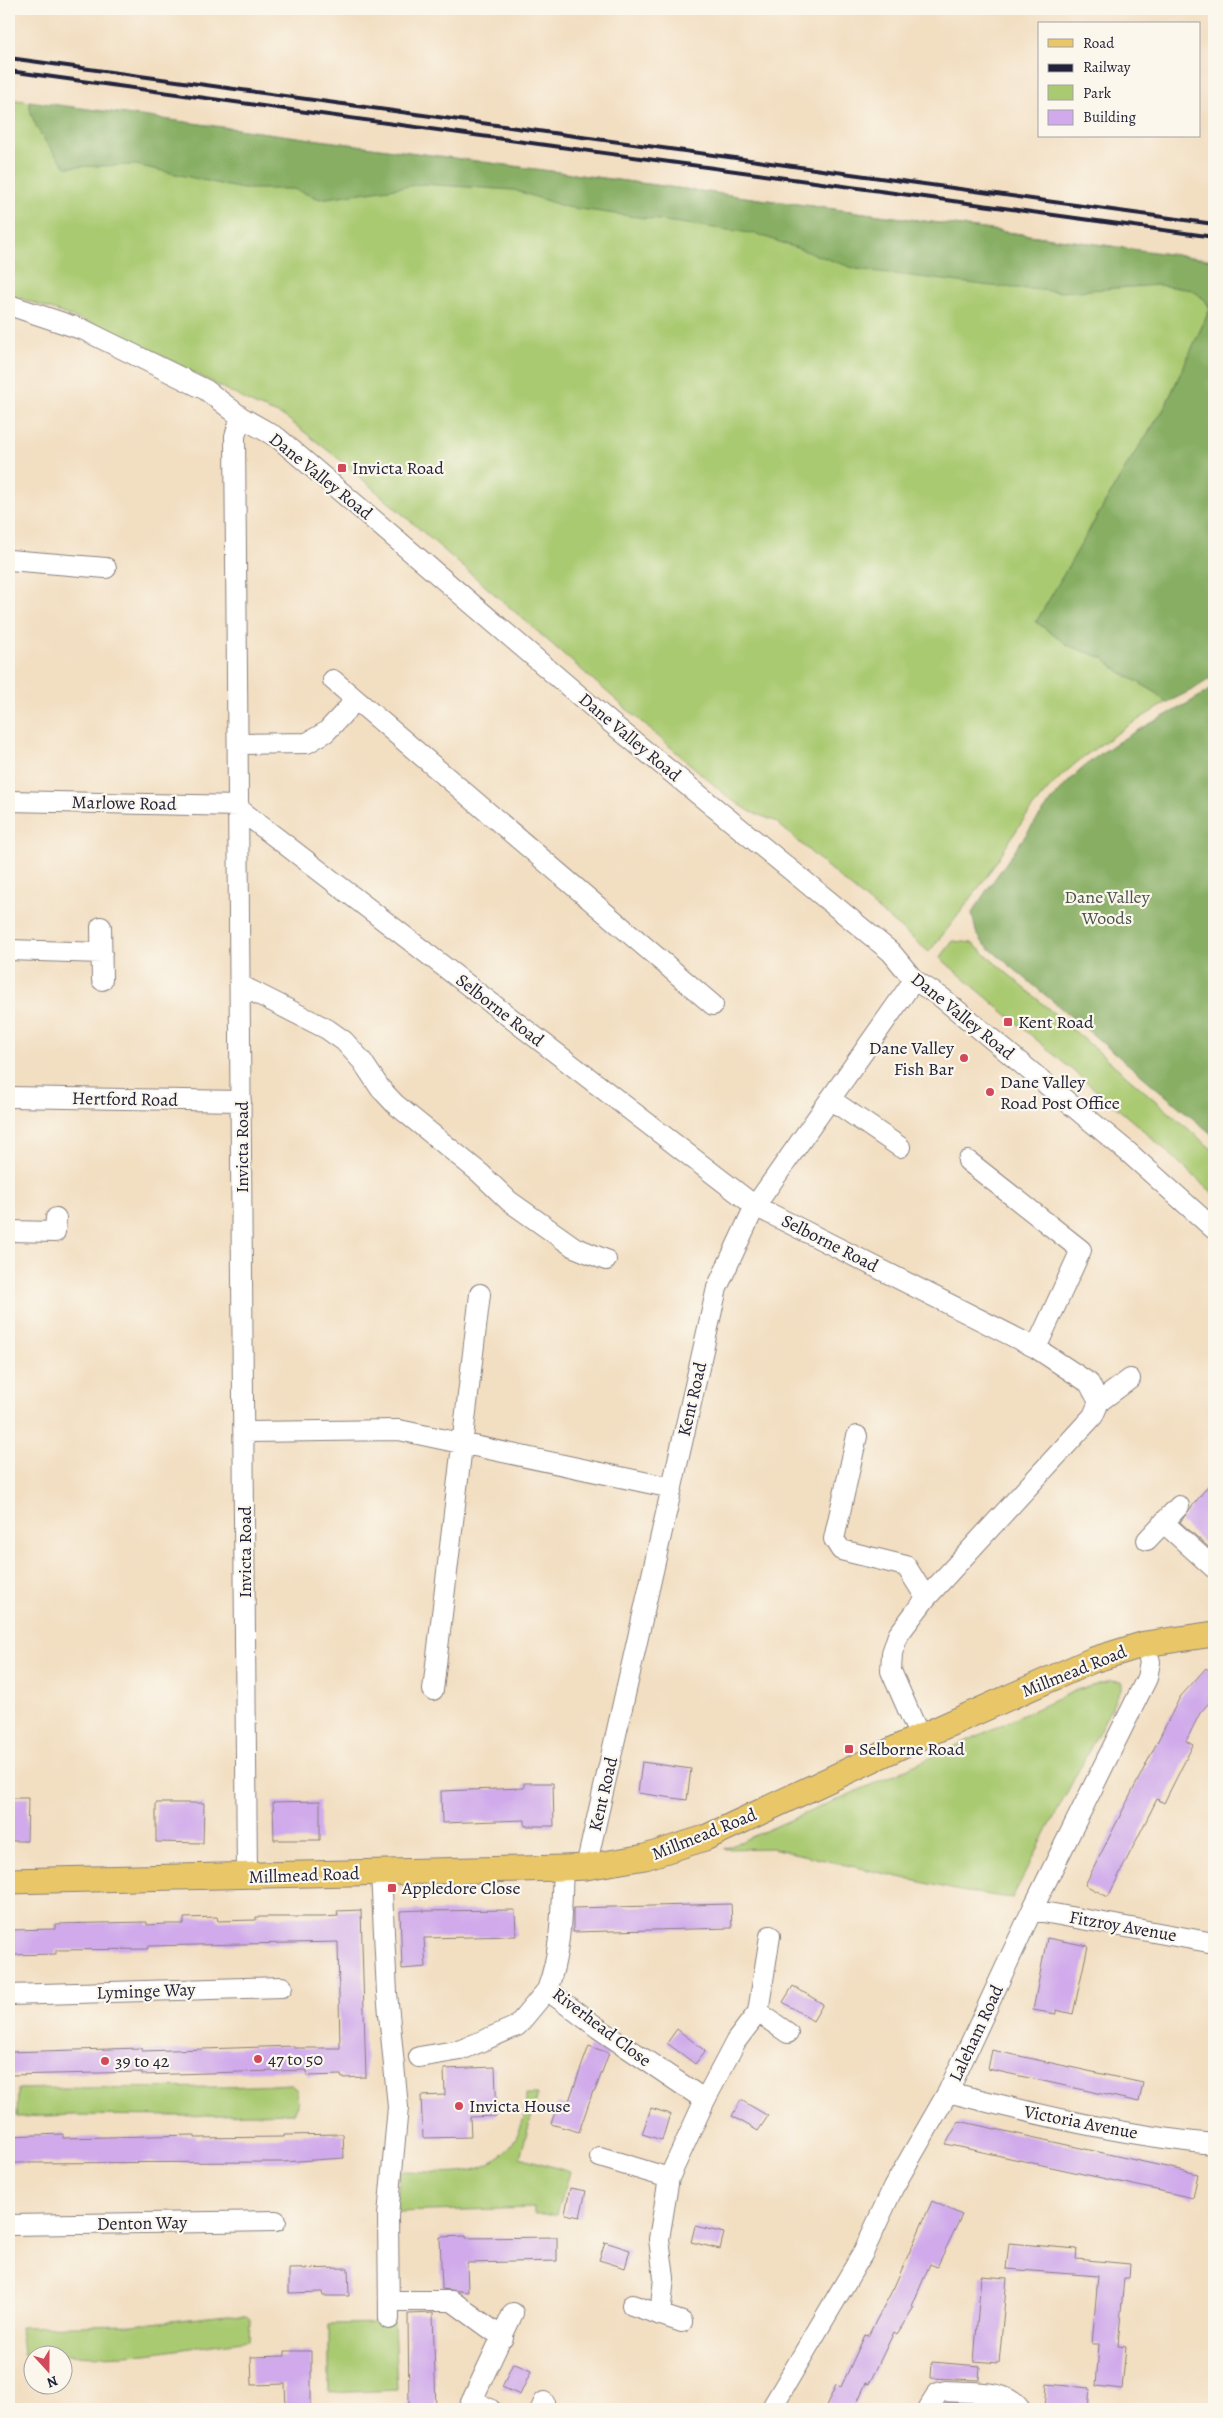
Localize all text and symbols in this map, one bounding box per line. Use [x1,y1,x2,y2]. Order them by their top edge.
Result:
legend [1038,22,1200,138]
text: Road [1083,33,1115,53]
text: Railway [1083,57,1131,77]
text: Park [1083,83,1112,103]
text: Building [1083,107,1136,127]
street label: Dane Valley Road [264,427,378,525]
place label: Invicta Road [352,456,444,480]
marker: Invicta Road [336,462,348,474]
street label: Dane Valley Road [574,687,686,787]
street label: Marlowe Road [71,790,177,816]
park label: Dane Valley Woods [1064,885,1151,930]
street label: Dane Valley Road [906,967,1020,1065]
street label: Selborne Road [451,968,549,1052]
place label: Kent Road [1018,1010,1094,1034]
marker: Kent Road [1002,1016,1014,1028]
place label: Dane Valley Fish Bar [869,1036,955,1081]
marker: Dane Valley Fish Bar [958,1052,970,1064]
place label: Dane Valley Road Post Office [1000,1070,1120,1115]
street label: Hertford Road [72,1086,179,1112]
marker: Dane Valley Road Post Office [984,1086,996,1098]
street label: Invicta Road [230,1101,254,1193]
street label: Selborne Road [778,1208,883,1278]
street label: Kent Road [672,1359,712,1439]
street label: Invicta Road [233,1506,257,1598]
street label: Millmead Road [1018,1639,1130,1703]
place label: Selborne Road [859,1737,965,1761]
marker: Selborne Road [843,1743,855,1755]
street label: Kent Road [583,1754,623,1834]
street label: Millmead Road [648,1802,760,1866]
street label: Millmead Road [248,1861,360,1889]
place label: Appledore Close [401,1876,521,1900]
marker: Appledore Close [386,1882,398,1894]
street label: Fitzroy Avenue [1067,1905,1179,1947]
street label: Lyminge Way [96,1977,197,2005]
street label: Laleham Road [943,1981,1009,2085]
street label: Riverhead Close [548,1982,656,2072]
place label: 47 to 50 [268,2047,323,2071]
place label: 39 to 42 [115,2049,170,2073]
marker: 47 to 50 [252,2053,264,2065]
marker: 39 to 42 [99,2055,111,2067]
place label: Invicta House [469,2094,571,2118]
street label: Victoria Avenue [1021,2099,1140,2145]
marker: Invicta House [453,2100,465,2112]
street label: Denton Way [97,2210,188,2236]
north arrow [22,2346,72,2396]
text: N [44,2371,61,2392]

